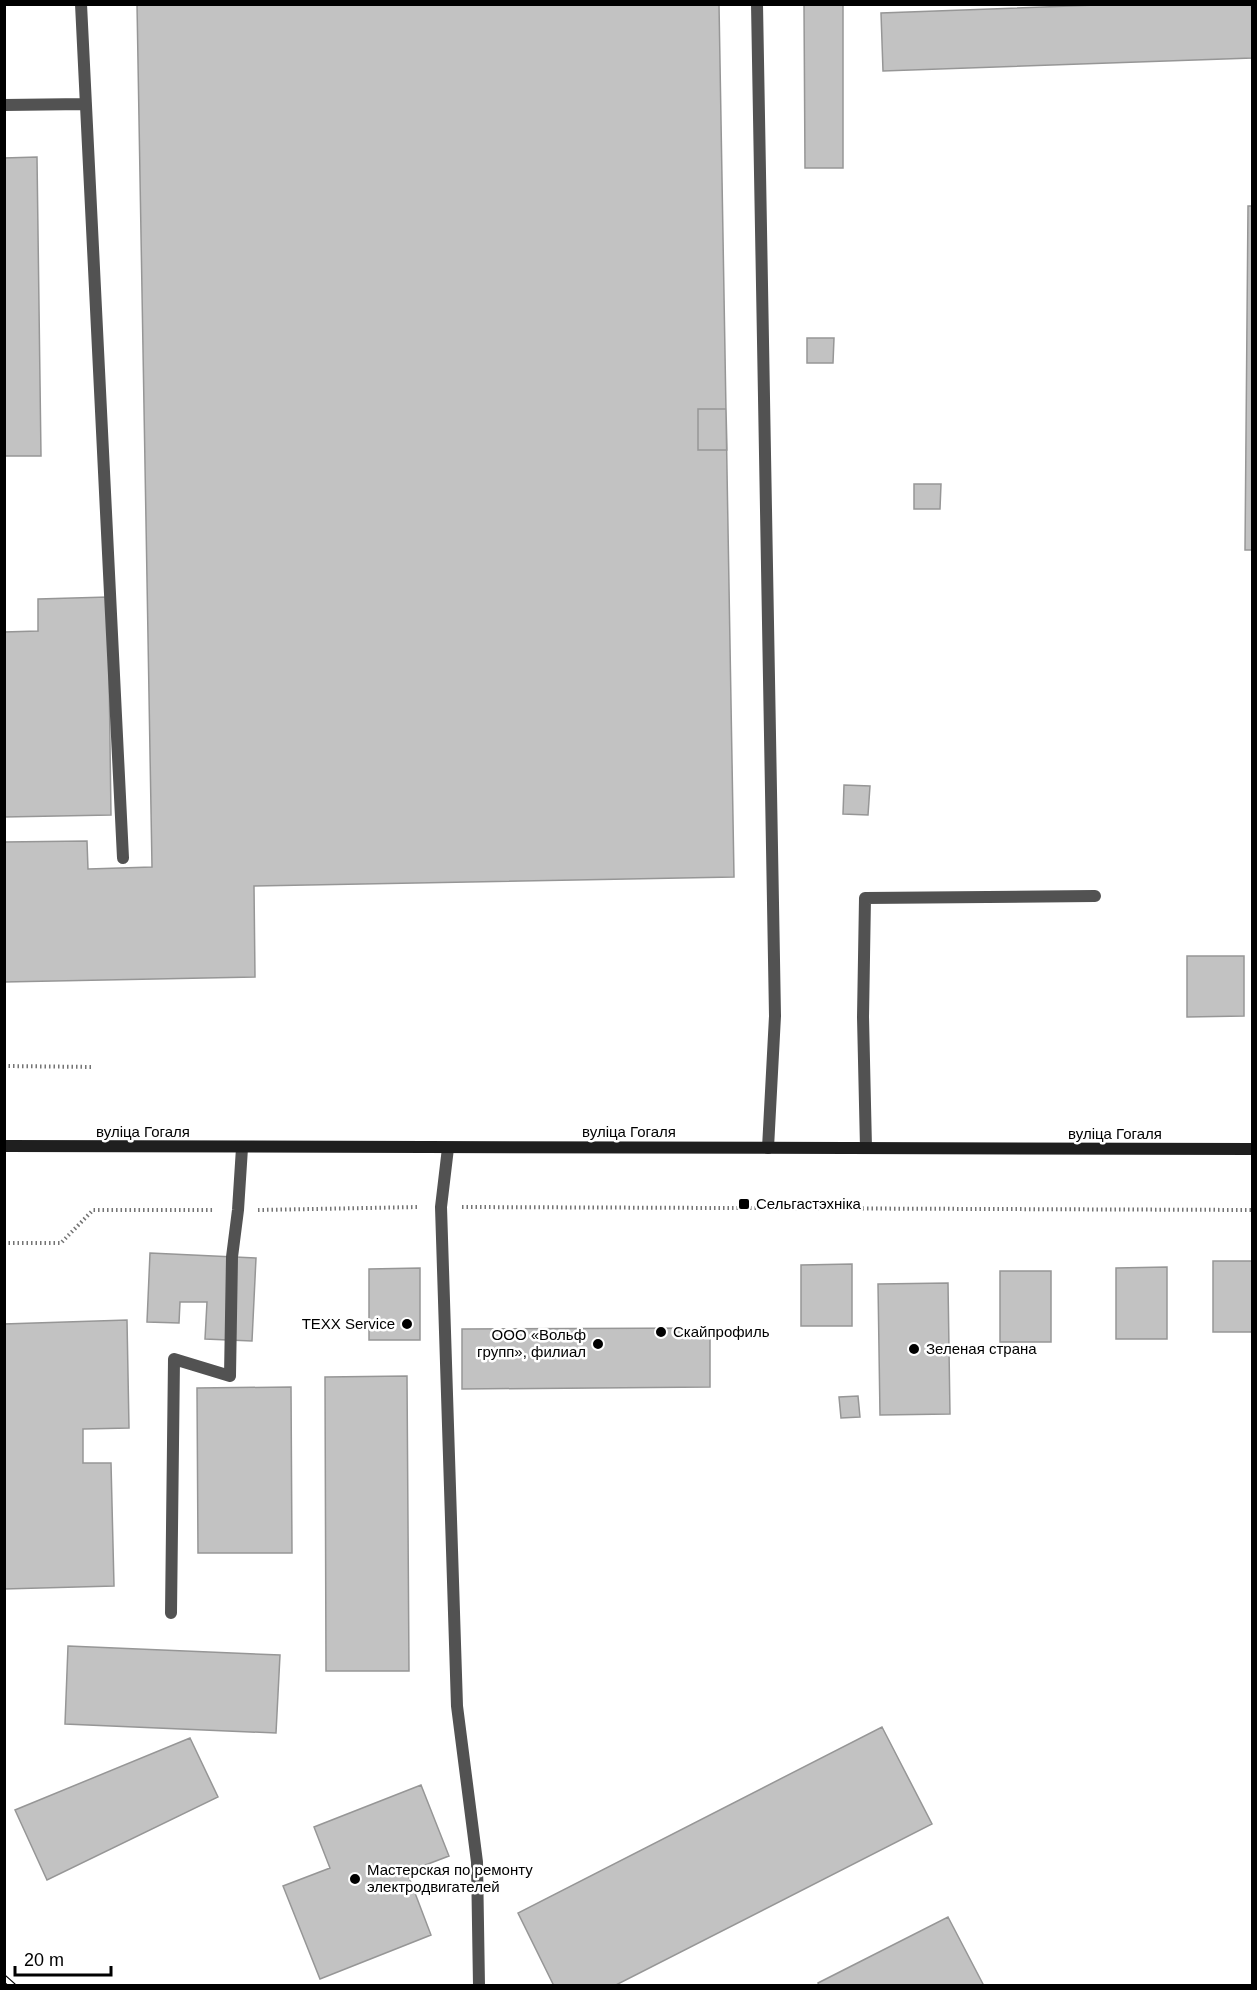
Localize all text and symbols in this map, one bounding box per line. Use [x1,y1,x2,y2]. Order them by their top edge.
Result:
street label: вуліца Гогаля [96,1123,190,1140]
street label: вуліца Гогаля [582,1123,676,1140]
street label: вуліца Гогаля [1068,1125,1162,1142]
place label: Сельгастэхніка [756,1195,862,1212]
marker: Сельгастэхніка [737,1197,751,1211]
place label: TEXX Service [302,1315,395,1332]
marker: TEXX Service [400,1317,414,1331]
place label: Скайпрофиль [673,1323,770,1340]
marker: Скайпрофиль [654,1325,668,1339]
place label: ООО «Вольф групп», филиал [477,1326,586,1360]
marker: ООО «Вольф групп», филиал [591,1337,605,1351]
place label: Зеленая страна [926,1340,1037,1357]
marker: Зеленая страна [907,1342,921,1356]
place label: Мастерская по ремонту электродвигателей [367,1861,533,1895]
marker: Мастерская по ремонту электродвигателей [348,1872,362,1886]
scale bar [15,1939,111,1977]
text: 20 m [24,1950,64,1970]

